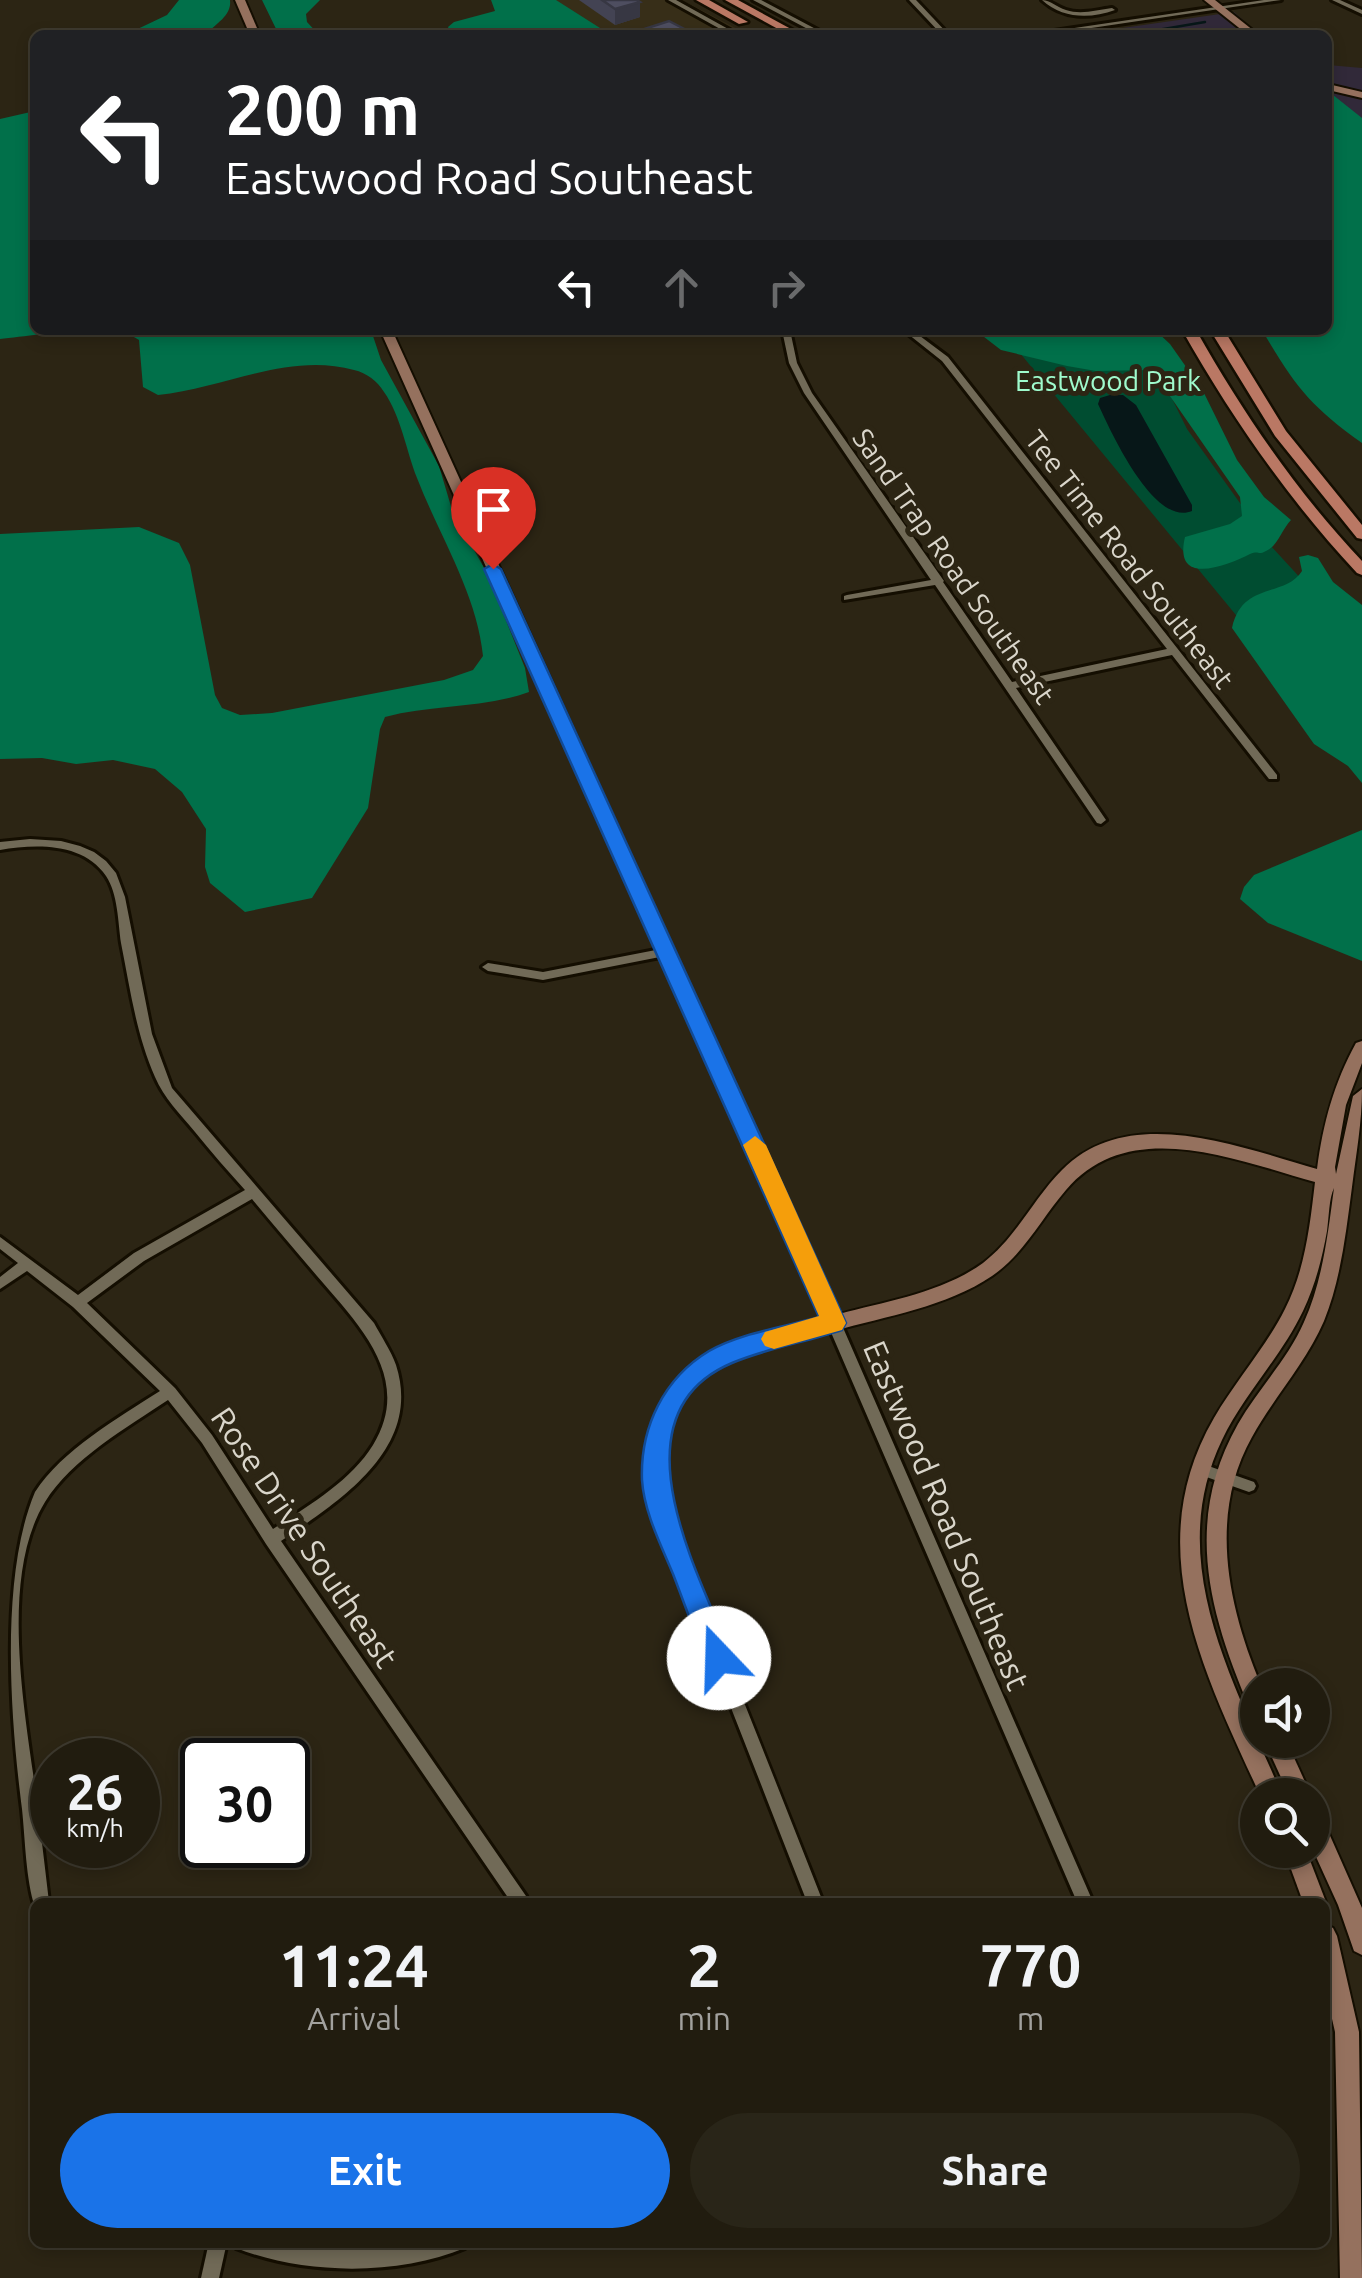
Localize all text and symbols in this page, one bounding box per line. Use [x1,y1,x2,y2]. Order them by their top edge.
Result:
icon: left [60,70,190,200]
text: 200 m [225,70,420,148]
text: Eastwood Road Southeast [225,152,753,203]
icon: left [549,260,604,315]
icon: ahead [654,260,709,315]
icon: right [759,260,814,315]
park label: Eastwood Park [1015,365,1201,396]
street label: Sand Trap Road Southeast [847,423,1061,709]
street label: Tee Time Road Southeast [1020,424,1240,694]
pin [451,467,536,570]
icon: arrive [466,482,521,537]
street label: Eastwood Road Southeast [857,1335,1037,1695]
street label: Rose Drive Southeast [205,1400,406,1674]
position arrow [667,1606,771,1710]
map controls [1240,1668,1330,1868]
button: sound [1240,1668,1330,1758]
speed limit sign: 30 [180,1738,310,1868]
text: 26 [67,1763,123,1819]
button: search [1240,1778,1330,1868]
text: km/h [66,1814,124,1842]
text: 11:24 [279,1931,429,1998]
text: 2 [687,1931,721,1998]
text: 770 [980,1931,1081,1998]
text: Arrival [307,2000,400,2036]
text: min [677,2000,731,2036]
text: m [1017,2000,1044,2036]
button: Exit [60,2113,670,2228]
button: Share [690,2113,1300,2228]

